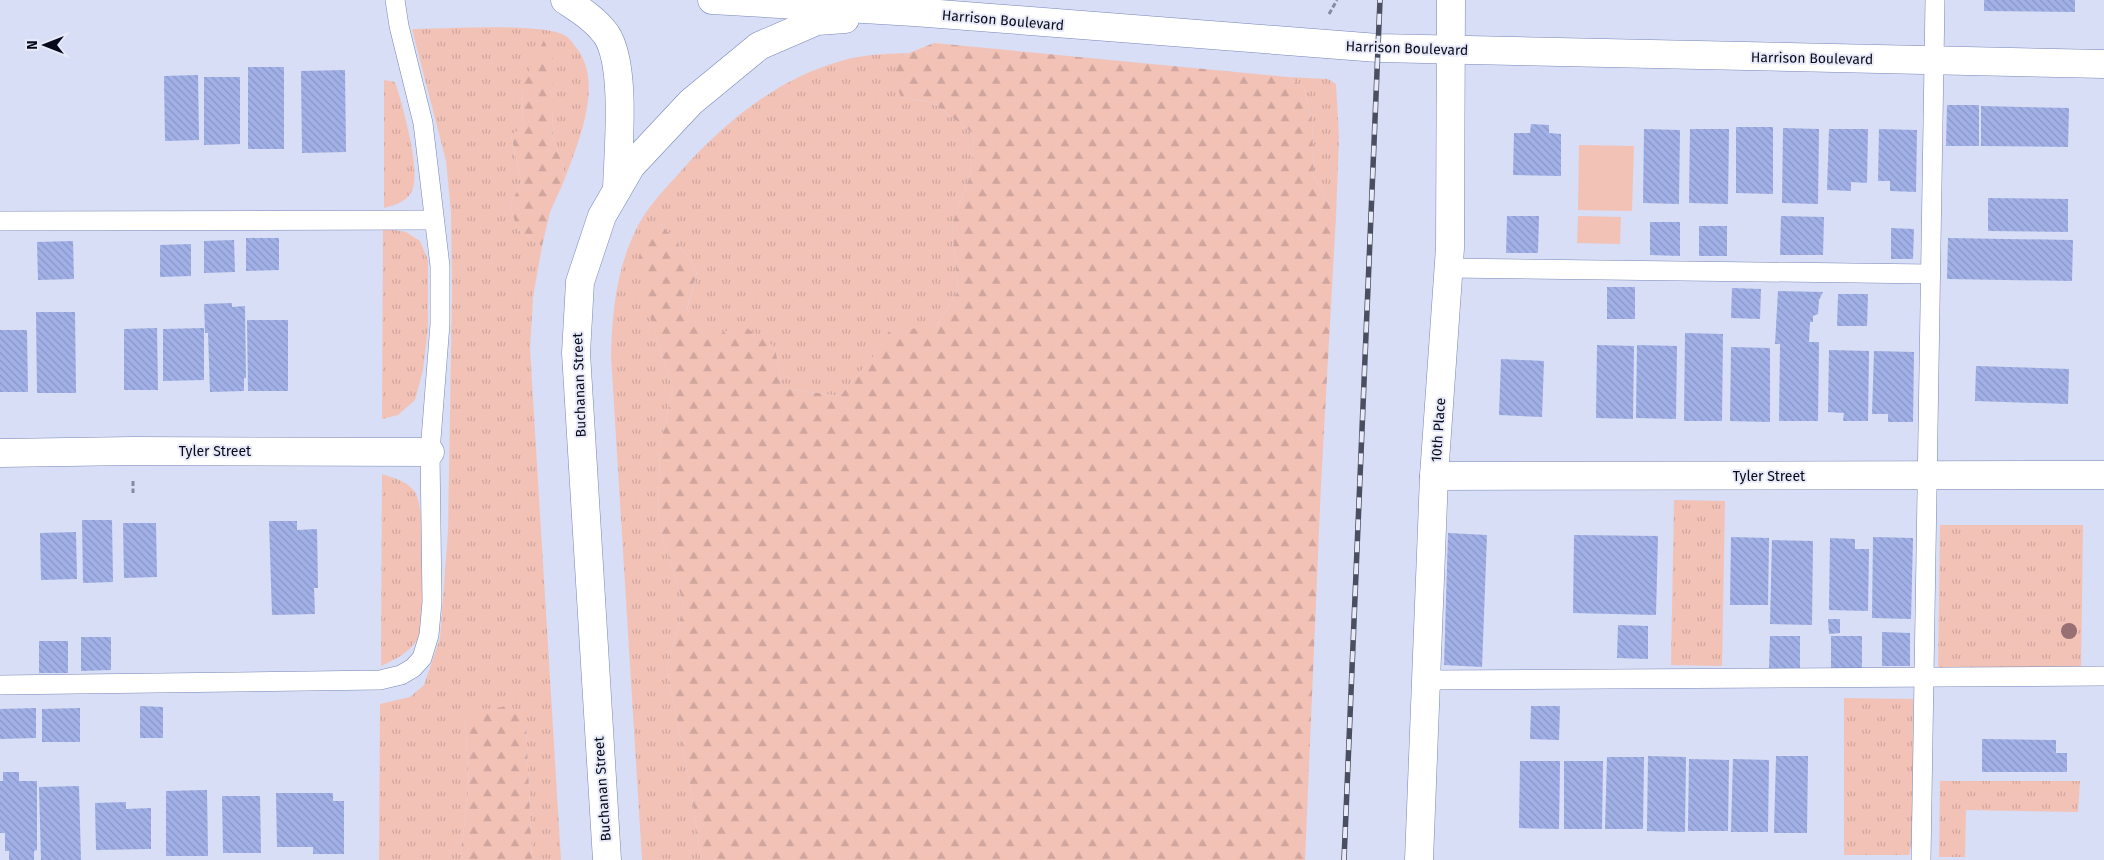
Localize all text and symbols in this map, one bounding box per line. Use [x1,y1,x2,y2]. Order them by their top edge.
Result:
street label: Harrison Boulevard [941,7,1065,34]
north arrow [20,20,70,70]
street label: Harrison Boulevard [1345,38,1469,59]
text: N [24,40,41,50]
street label: Harrison Boulevard [1751,49,1873,68]
street label: Buchanan Street [569,331,590,438]
street label: 10th Place [1428,397,1449,463]
street label: Tyler Street [179,443,252,460]
street label: Tyler Street [1733,468,1806,485]
street label: Buchanan Street [590,735,615,842]

